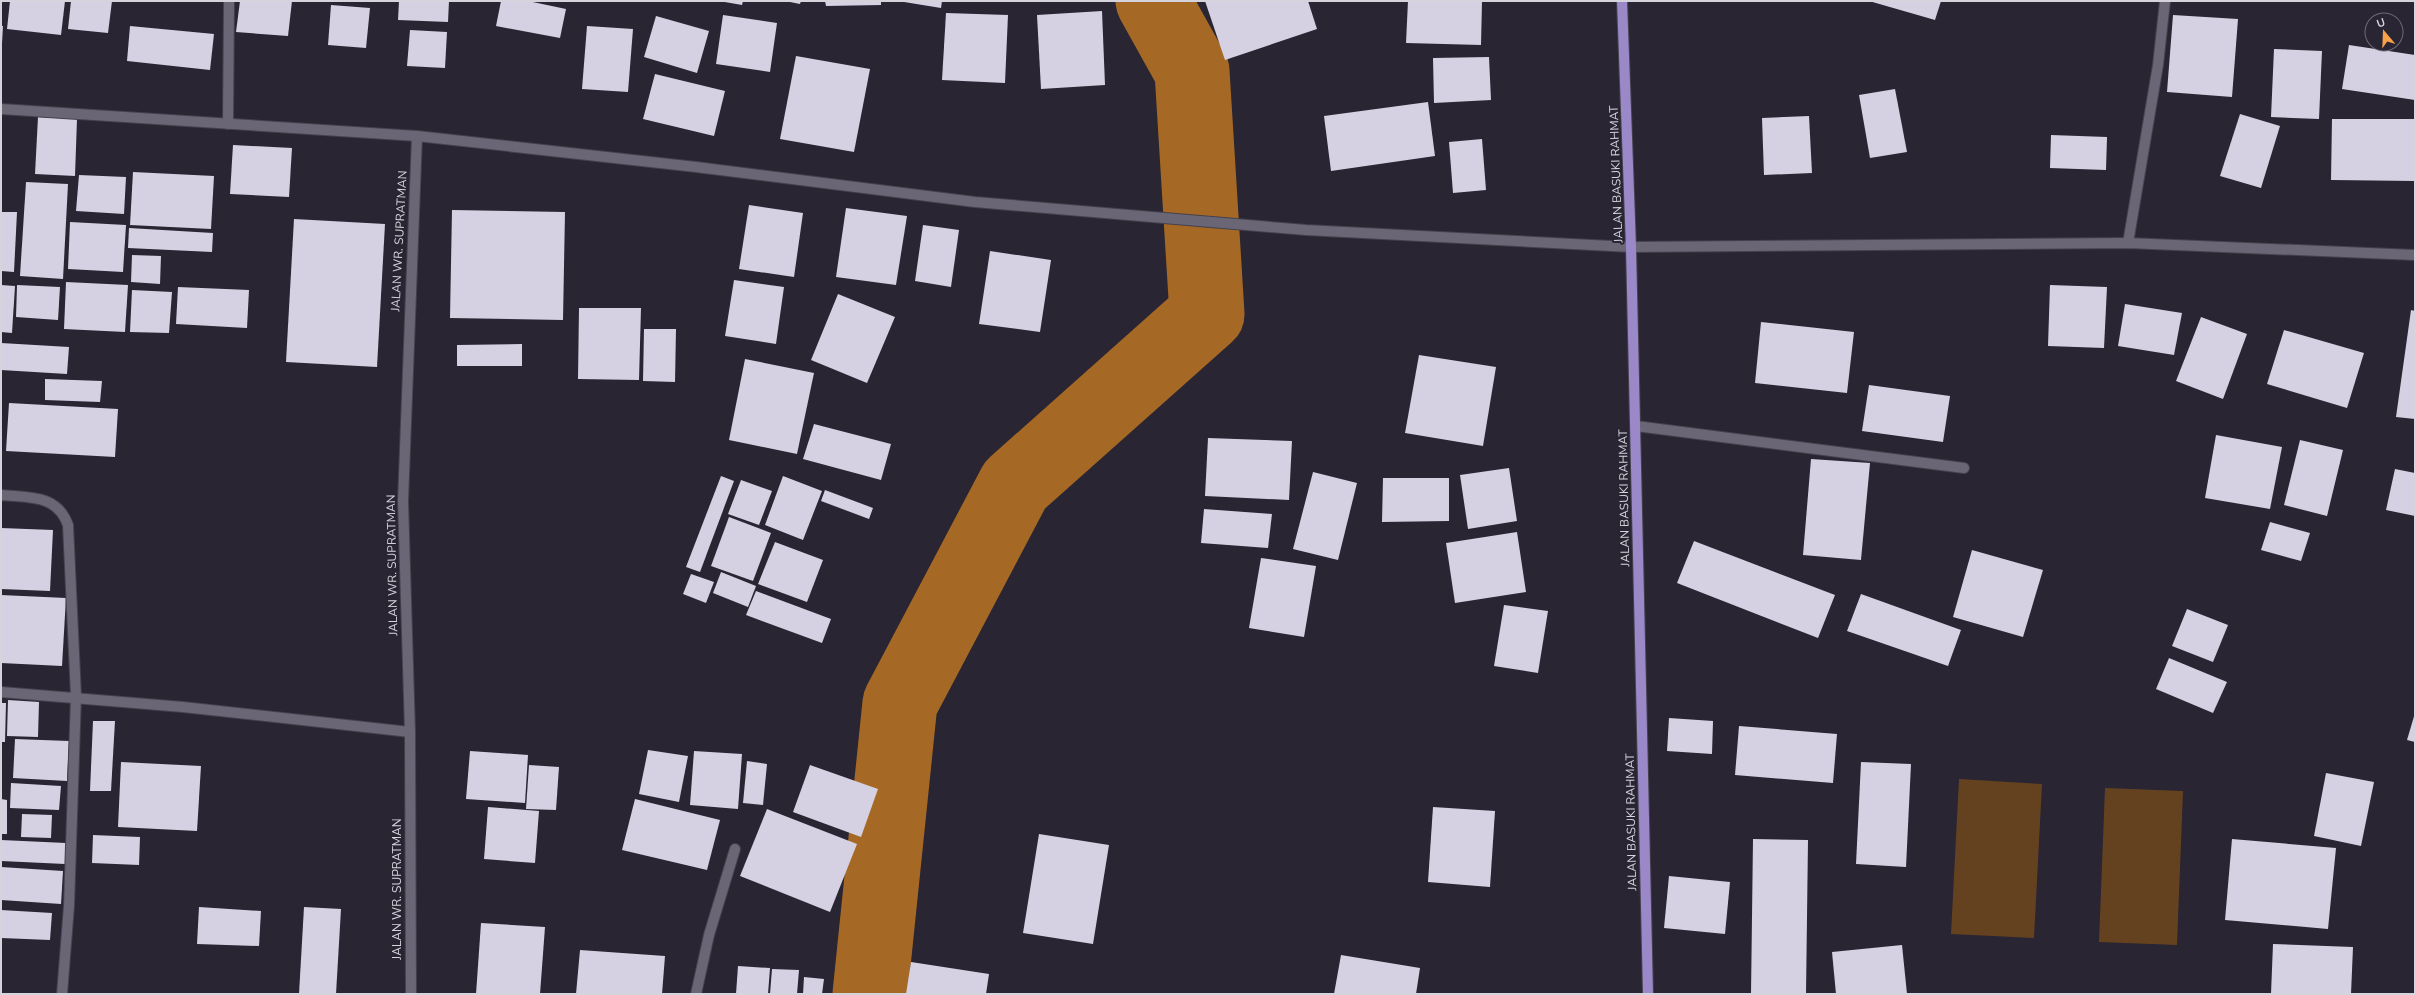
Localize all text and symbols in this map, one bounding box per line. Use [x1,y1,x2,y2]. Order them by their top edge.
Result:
north arrow [2364,12,2404,52]
text: U [2375,15,2387,31]
street label: JALAN BASUKI RAHMAT [1606,104,1626,244]
street label: JALAN WR. SUPRATMAN [387,170,411,313]
street label: JALAN BASUKI RAHMAT [1615,429,1633,568]
street label: JALAN WR. SUPRATMAN [383,494,401,637]
street label: JALAN BASUKI RAHMAT [1622,753,1640,892]
street label: JALAN WR. SUPRATMAN [389,818,405,961]

